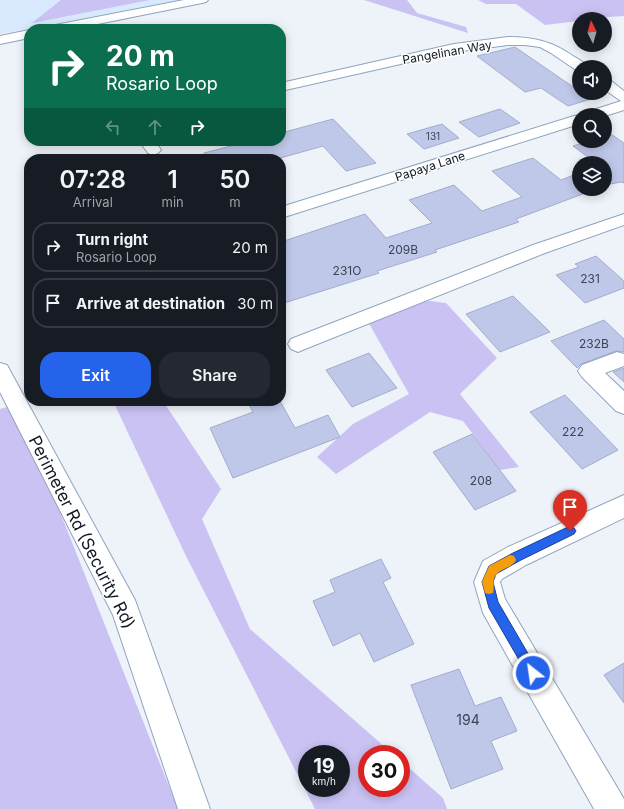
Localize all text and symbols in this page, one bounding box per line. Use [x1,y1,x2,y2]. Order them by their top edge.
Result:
north arrow [572,12,612,52]
map controls [572,12,612,196]
street label: Pangelinan Way [401,37,493,67]
text: 20 m [106,39,175,73]
icon: right [40,40,92,92]
button: sound [572,60,612,100]
text: Rosario Loop [106,73,218,94]
button: search [572,108,612,148]
icon: left [102,116,124,138]
icon: ahead [144,116,166,138]
icon: right [186,116,208,138]
house number: 131 [426,130,440,142]
street label: Papaya Lane [393,148,467,184]
button: layers [572,156,612,196]
text: 07:28 [60,165,126,194]
text: 1 [168,165,178,194]
text: 50 [219,165,250,194]
text: Arrival [73,194,113,210]
text: min [162,194,184,210]
text: m [229,194,241,210]
text: Turn right [76,230,148,249]
icon: right [42,236,64,258]
text: 20 m [232,238,268,257]
house number: 209B [388,242,418,257]
text: Rosario Loop [76,249,157,265]
house number: 231O [333,263,361,278]
house number: 231 [580,271,600,286]
icon: arrive [42,292,64,314]
text: Arrive at destination [76,294,225,313]
text: 30 m [237,294,273,313]
house number: 232B [579,336,609,351]
button: Exit [40,352,151,398]
button: Share [159,352,270,398]
house number: 222 [562,424,584,439]
street label: Perimeter Rd (Security Rd) [25,432,139,632]
house number: 208 [470,473,492,488]
pin [553,490,587,531]
icon: arrive [559,496,581,518]
position arrow [512,652,554,694]
house number: 194 [456,711,480,728]
speed limit sign: 30 [358,745,410,797]
text: 19 [313,754,335,778]
text: km/h [312,775,336,787]

